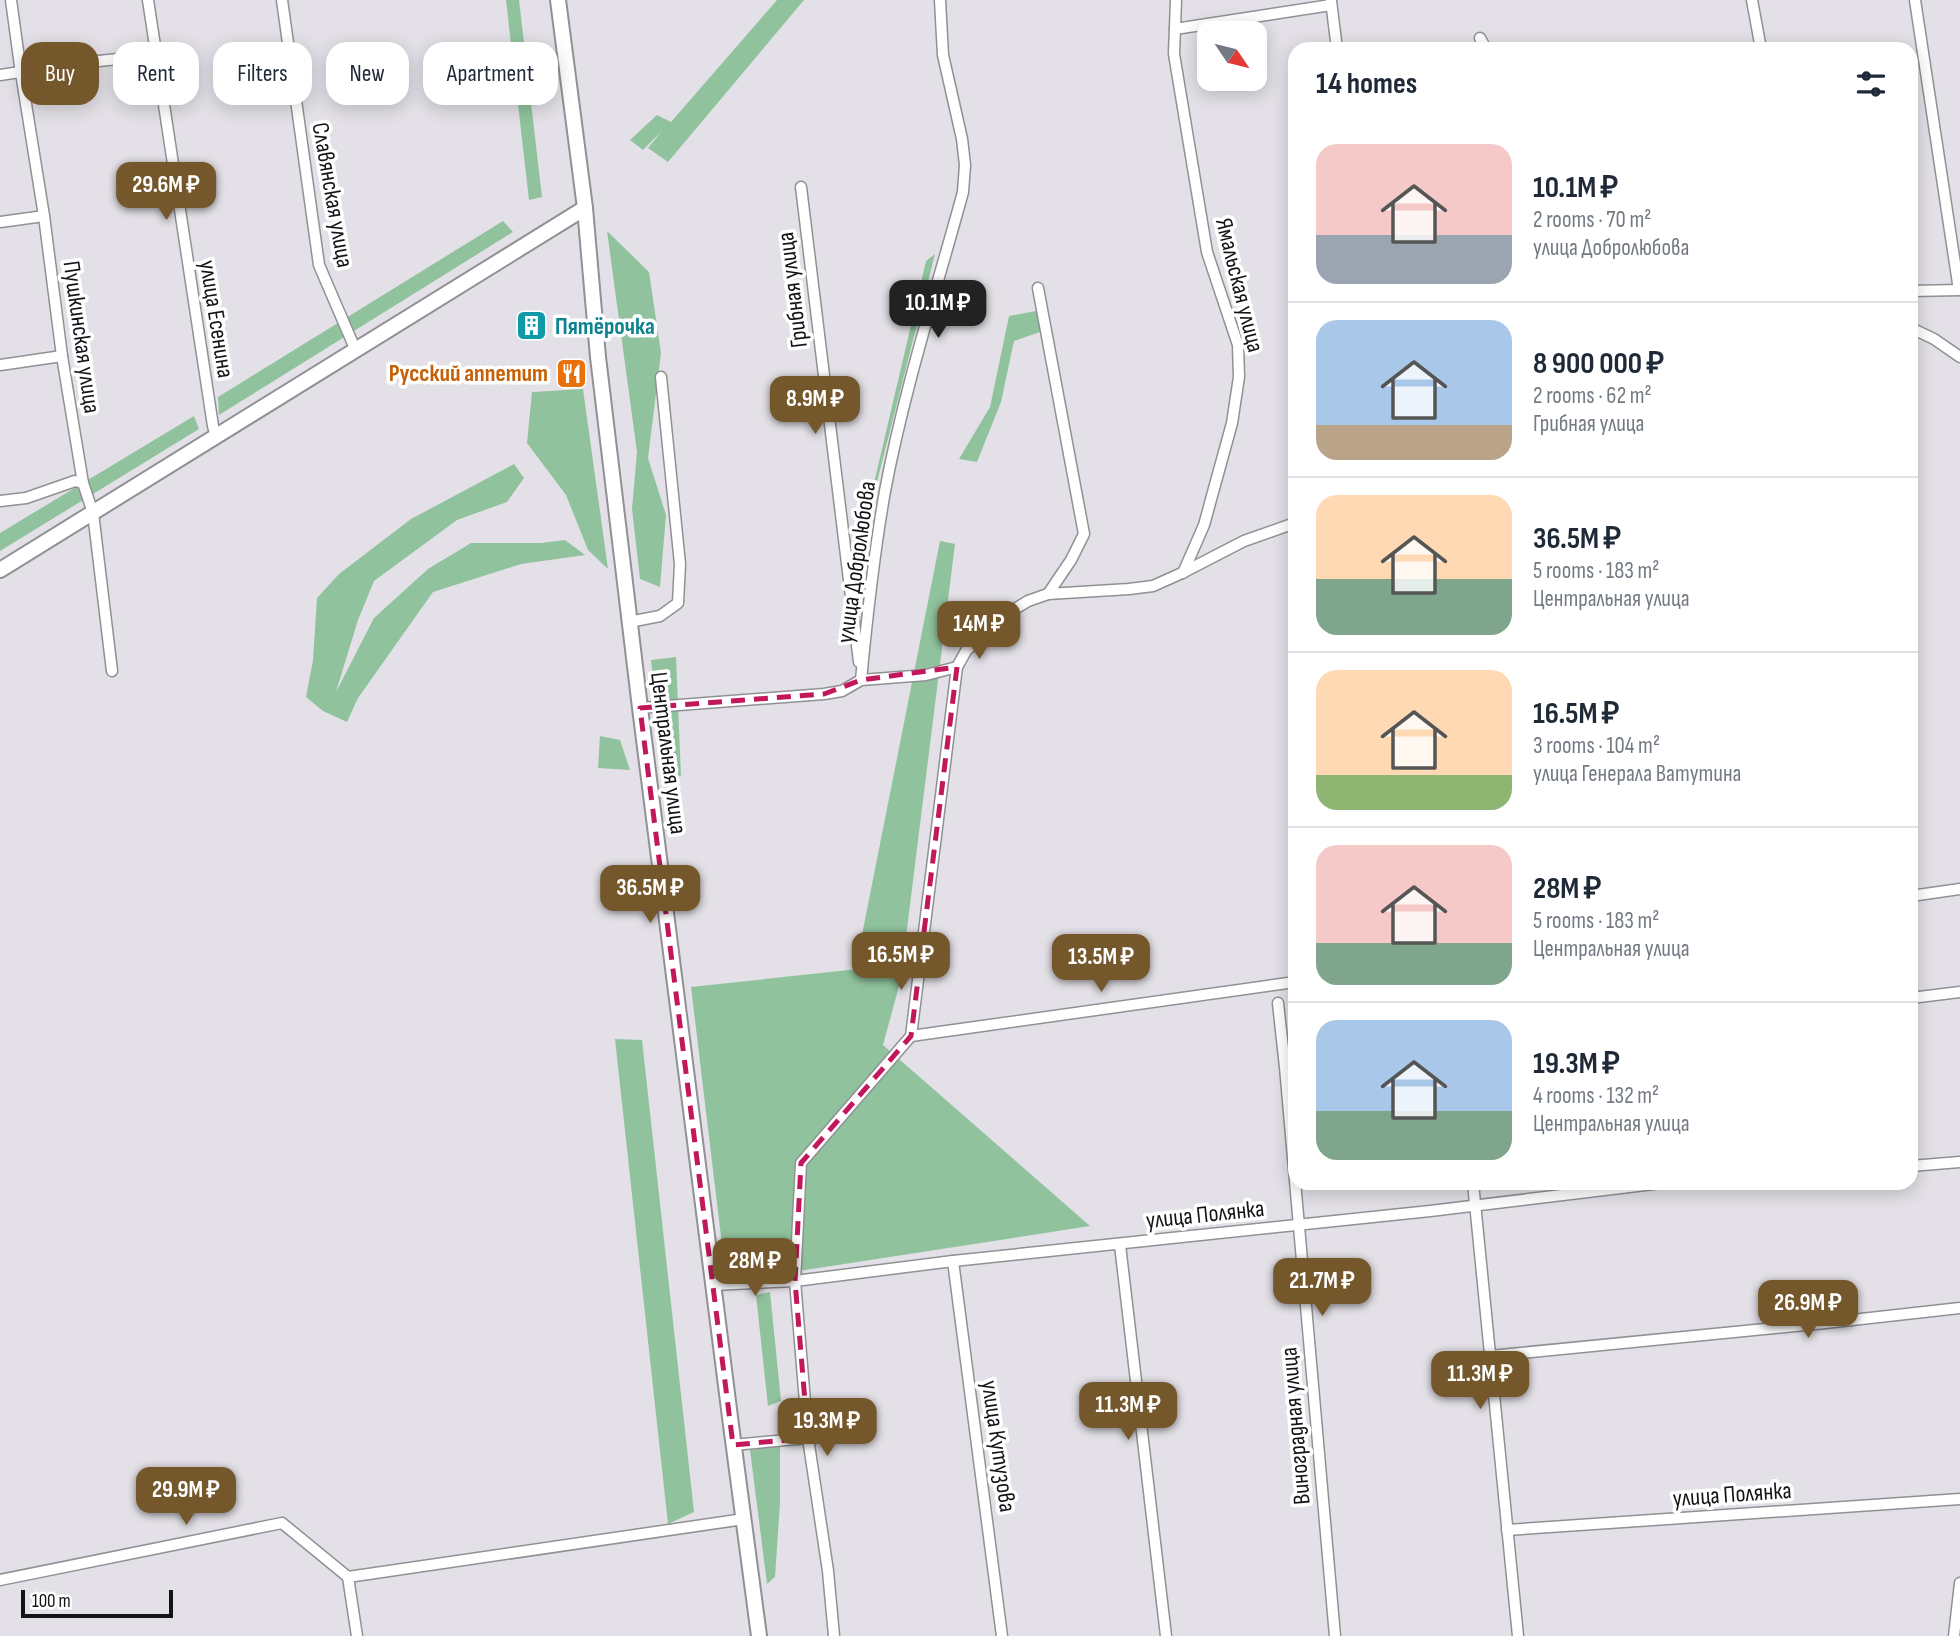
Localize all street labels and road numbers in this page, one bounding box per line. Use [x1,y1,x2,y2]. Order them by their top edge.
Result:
street label: Славянская улица [305,120,360,270]
street label: Ямальская улица [1209,215,1270,355]
street label: Грибная улица [771,230,814,349]
street label: улица Есенина [193,258,240,380]
street label: Пушкинская улица [56,259,107,415]
street label: улица Добролюбова [831,479,882,645]
street label: Центральная улица [644,670,693,836]
street label: улица Полянка [1144,1194,1266,1235]
street label: Виноградная улица [1274,1346,1317,1506]
street label: улица Кутузова [975,1378,1022,1514]
street label: улица Полянка [1672,1476,1792,1513]

